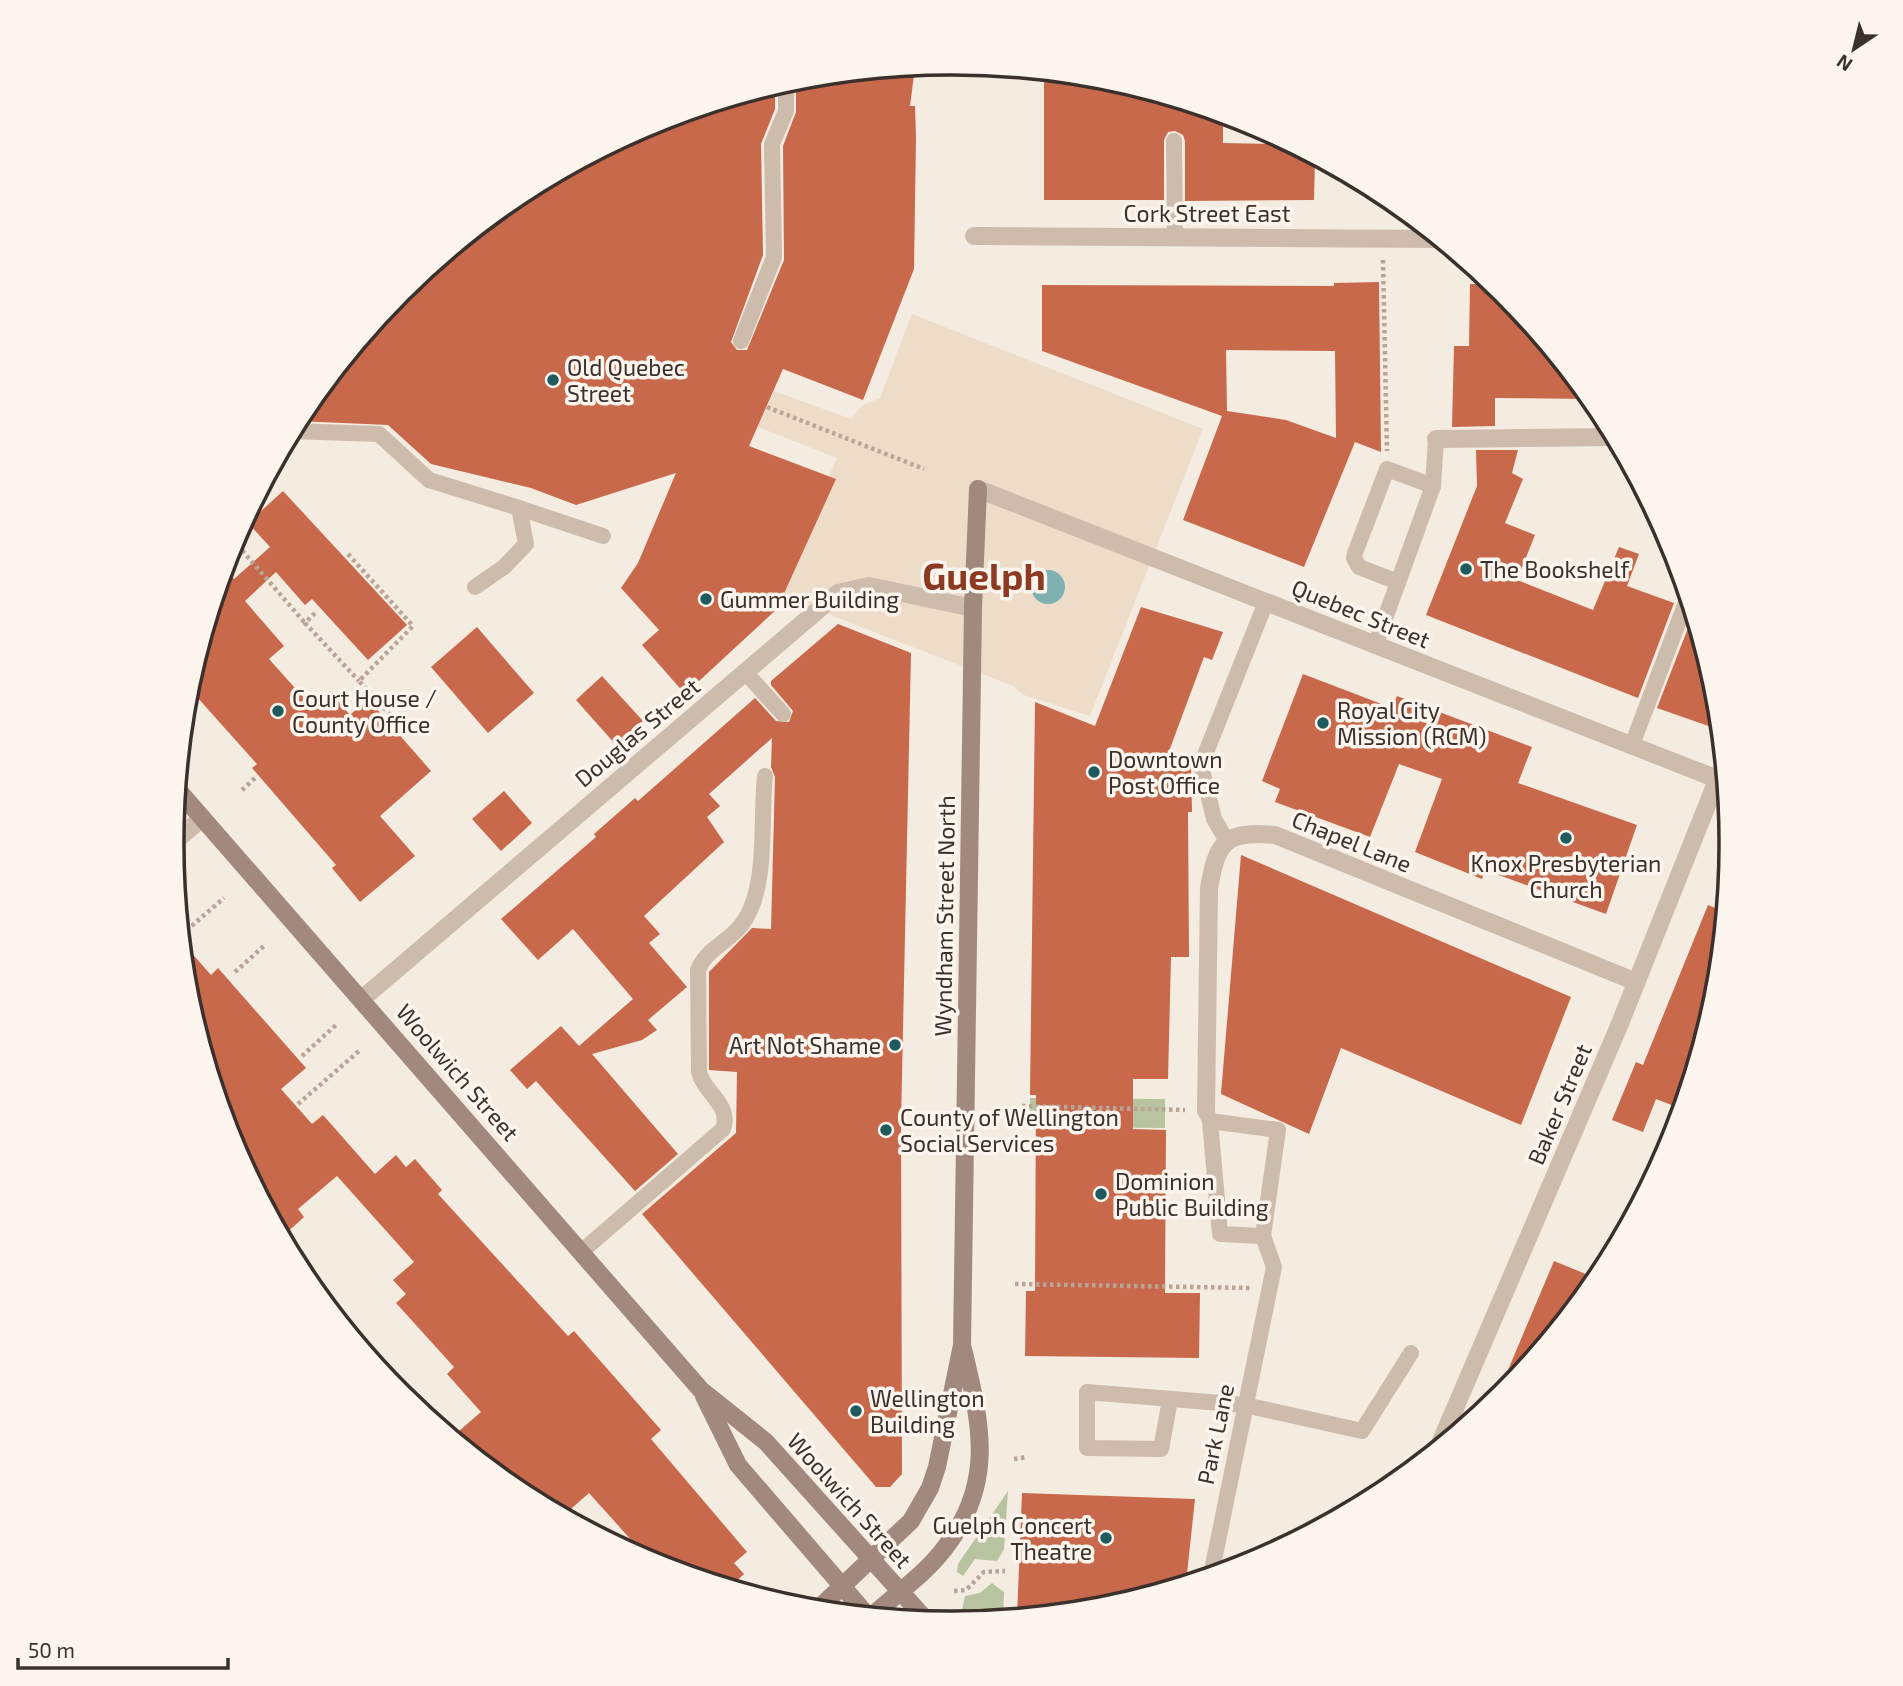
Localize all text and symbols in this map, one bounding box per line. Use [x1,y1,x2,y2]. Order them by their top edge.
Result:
north arrow [1819,14,1889,84]
text: N [1832,50,1856,77]
street label: Cork Street East [1123,199,1291,227]
place label: Old Quebec Street [567,353,685,407]
marker: Old Quebec Street [545,372,561,388]
district label: Guelph [922,553,1046,597]
place label: The Bookshelf [1480,555,1630,583]
marker: The Bookshelf [1458,561,1474,577]
street label: Quebec Street [1288,573,1434,654]
place label: Gummer Building [720,585,899,613]
marker: Gummer Building [698,591,714,607]
street label: Douglas Street [569,671,705,792]
place label: Court House / County Office [292,684,437,738]
place label: Royal City Mission (RCM) [1337,696,1486,750]
marker: Court House / County Office [270,703,286,719]
marker: Royal City Mission (RCM) [1315,715,1331,731]
place label: Downtown Post Office [1108,745,1223,799]
marker: Downtown Post Office [1086,764,1102,780]
street label: Wyndham Street North [928,795,960,1037]
street label: Chapel Lane [1288,804,1416,878]
marker: Knox Presbyterian Church [1558,830,1574,846]
place label: Knox Presbyterian Church [1471,849,1661,903]
street label: Woolwich Street [391,998,525,1146]
place label: Art Not Shame [729,1031,881,1059]
marker: Art Not Shame [887,1037,903,1053]
street label: Baker Street [1521,1039,1597,1169]
place label: County of Wellington Social Services [900,1103,1119,1157]
marker: County of Wellington Social Services [878,1122,894,1138]
place label: Dominion Public Building [1115,1167,1269,1221]
marker: Dominion Public Building [1093,1186,1109,1202]
street label: Park Lane [1191,1381,1239,1487]
place label: Wellington Building [870,1384,985,1438]
marker: Wellington Building [848,1403,864,1419]
street label: Woolwich Street [782,1427,918,1574]
place label: Guelph Concert Theatre [932,1511,1092,1565]
marker: Guelph Concert Theatre [1098,1530,1114,1546]
scale bar [18,1626,228,1670]
text: 50 m [28,1637,75,1662]

